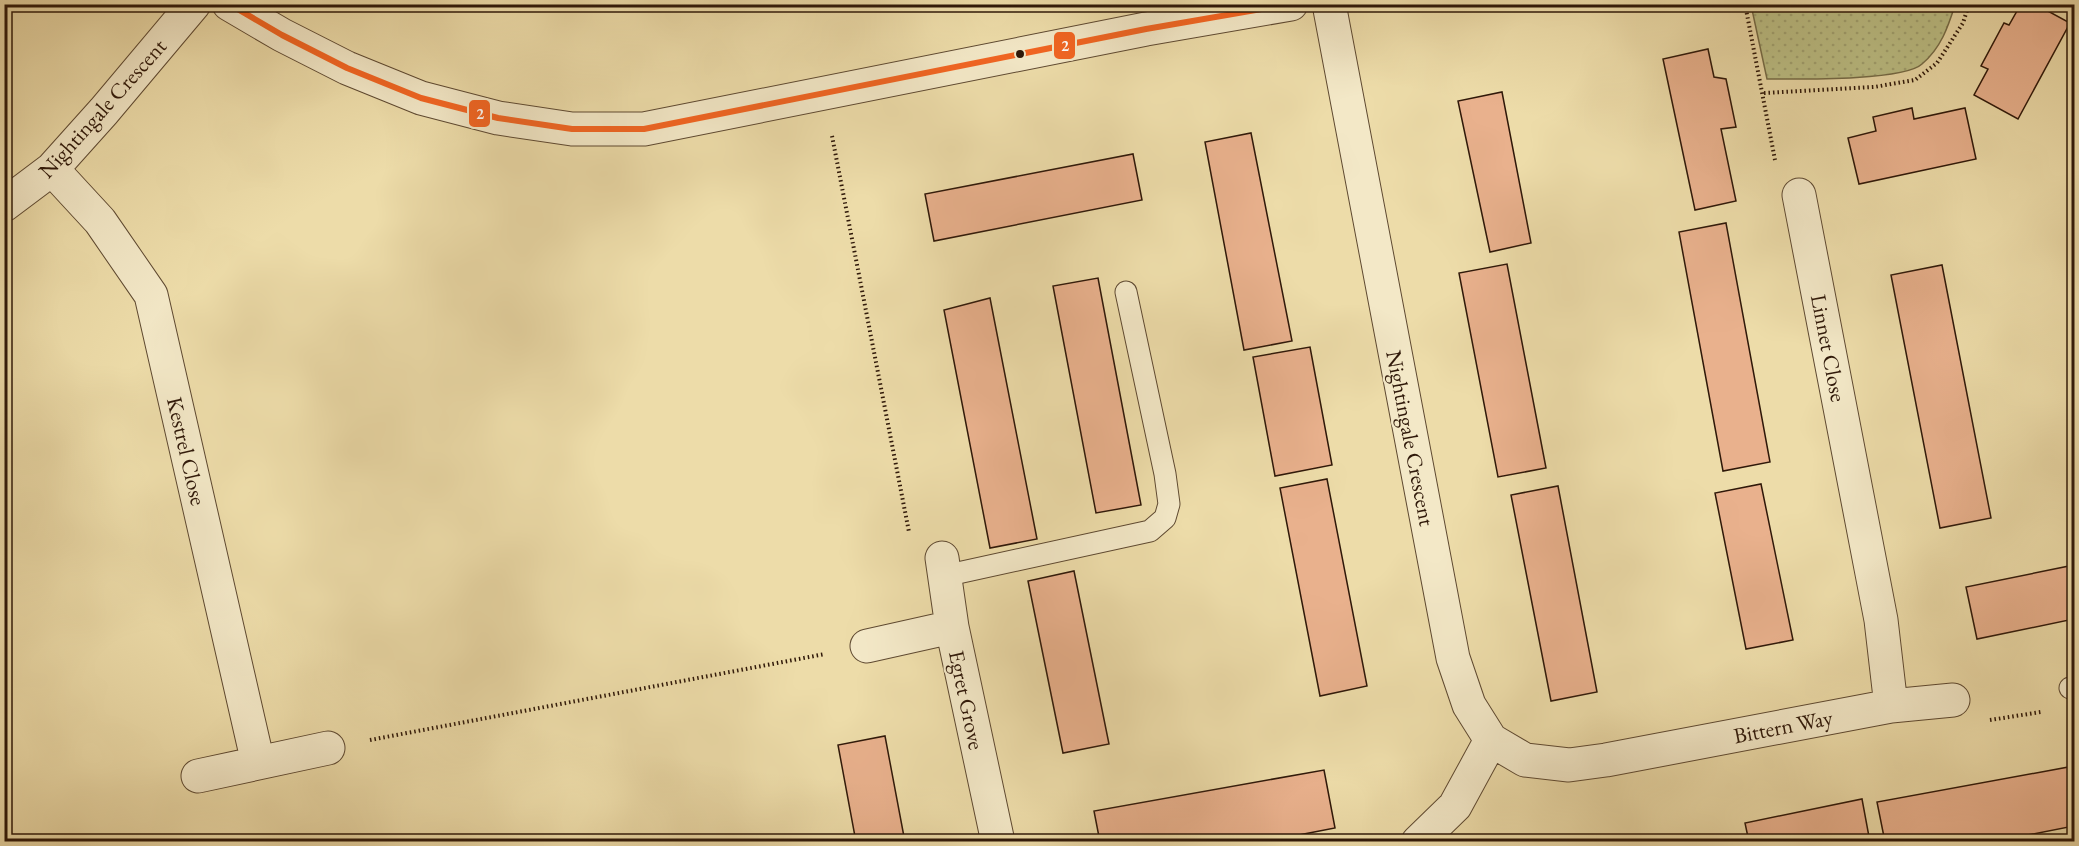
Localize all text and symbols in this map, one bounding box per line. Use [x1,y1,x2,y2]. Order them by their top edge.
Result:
line badge: 2 [1053,31,1076,60]
street label: Nightingale Crescent [32,32,173,184]
text: 2 [1061,35,1070,56]
unlabelled marker [1014,48,1026,60]
line badge: 2 [468,99,491,128]
text: 2 [476,103,485,124]
street label: Linnet Close [1804,292,1853,405]
street label: Nightingale Crescent [1379,348,1442,529]
street label: Kestrel Close [160,394,213,509]
street label: Egret Grove [942,648,991,753]
street label: Bittern Way [1731,703,1835,750]

